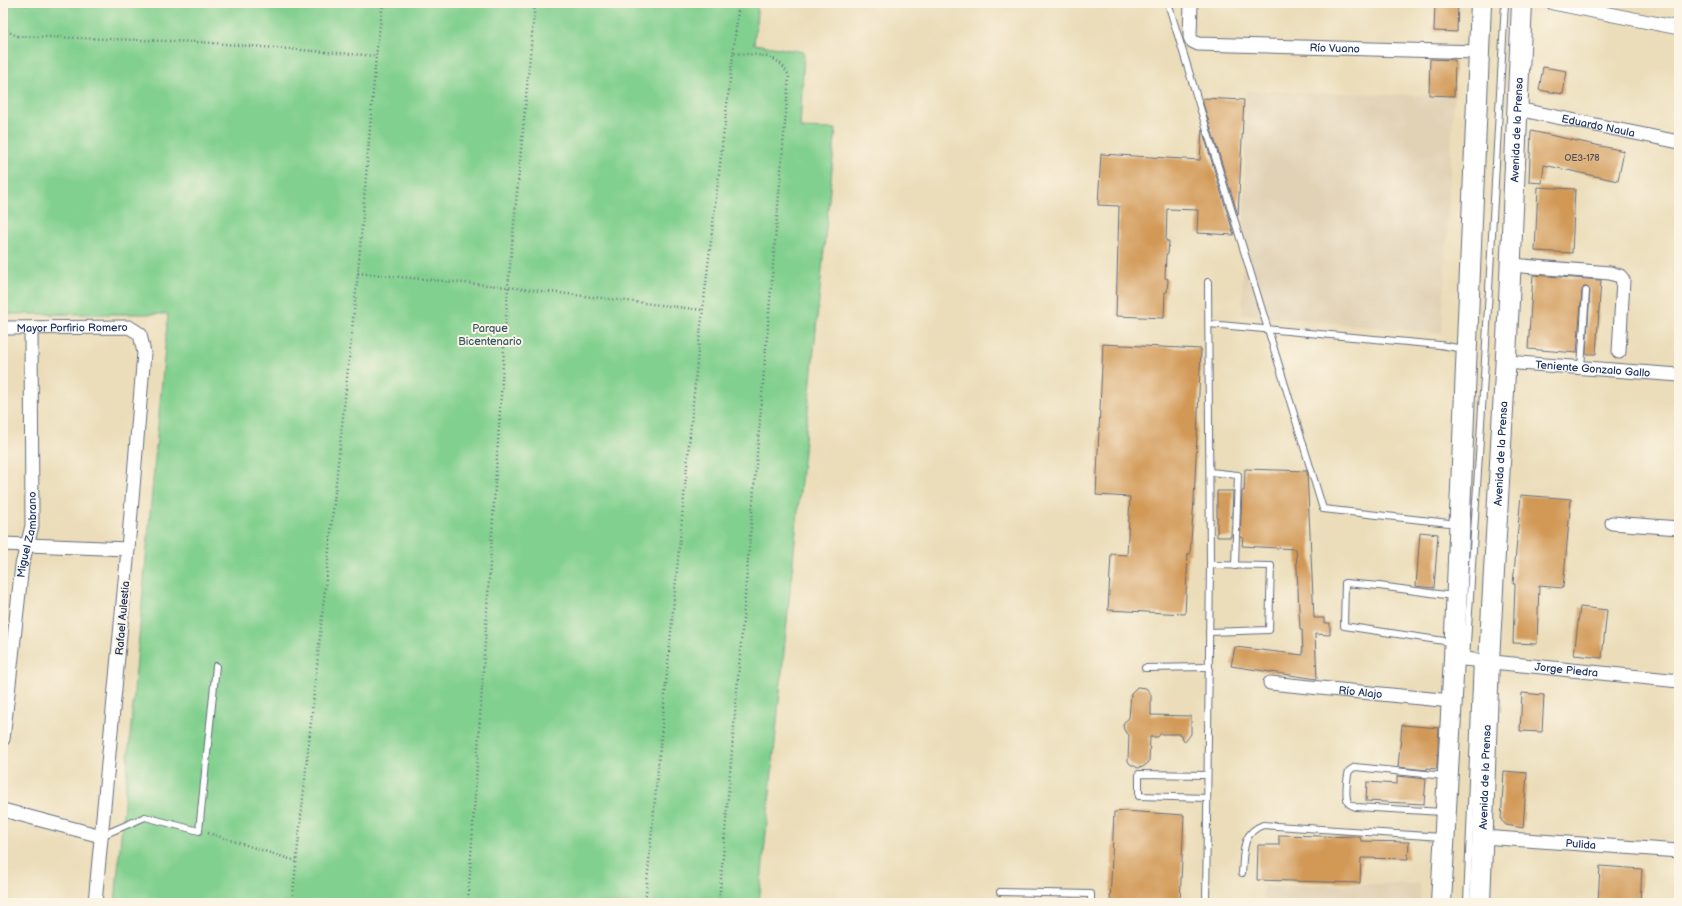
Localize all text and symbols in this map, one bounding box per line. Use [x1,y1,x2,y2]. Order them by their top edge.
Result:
street label: Río Vuano [1309,41,1360,56]
street label: Avenida de la Prensa [1508,77,1526,183]
street label: Eduardo Naula [1560,112,1636,140]
house number: OE3-178 [1565,153,1599,164]
street label: Mayor Porfirio Romero [16,321,128,335]
park label: Parque Bicentenario [458,322,522,348]
street label: Teniente Gonzalo Gallo [1535,358,1651,380]
street label: Avenida de la Prensa [1492,401,1510,506]
street label: Miguel Zambrano [15,492,39,578]
street label: Rafael Aulestia [113,580,132,656]
street label: Jorge Piedra [1534,660,1599,680]
street label: Río Alajo [1338,684,1383,701]
street label: Avenida de la Prensa [1477,724,1494,830]
street label: Pulida [1565,837,1596,852]

